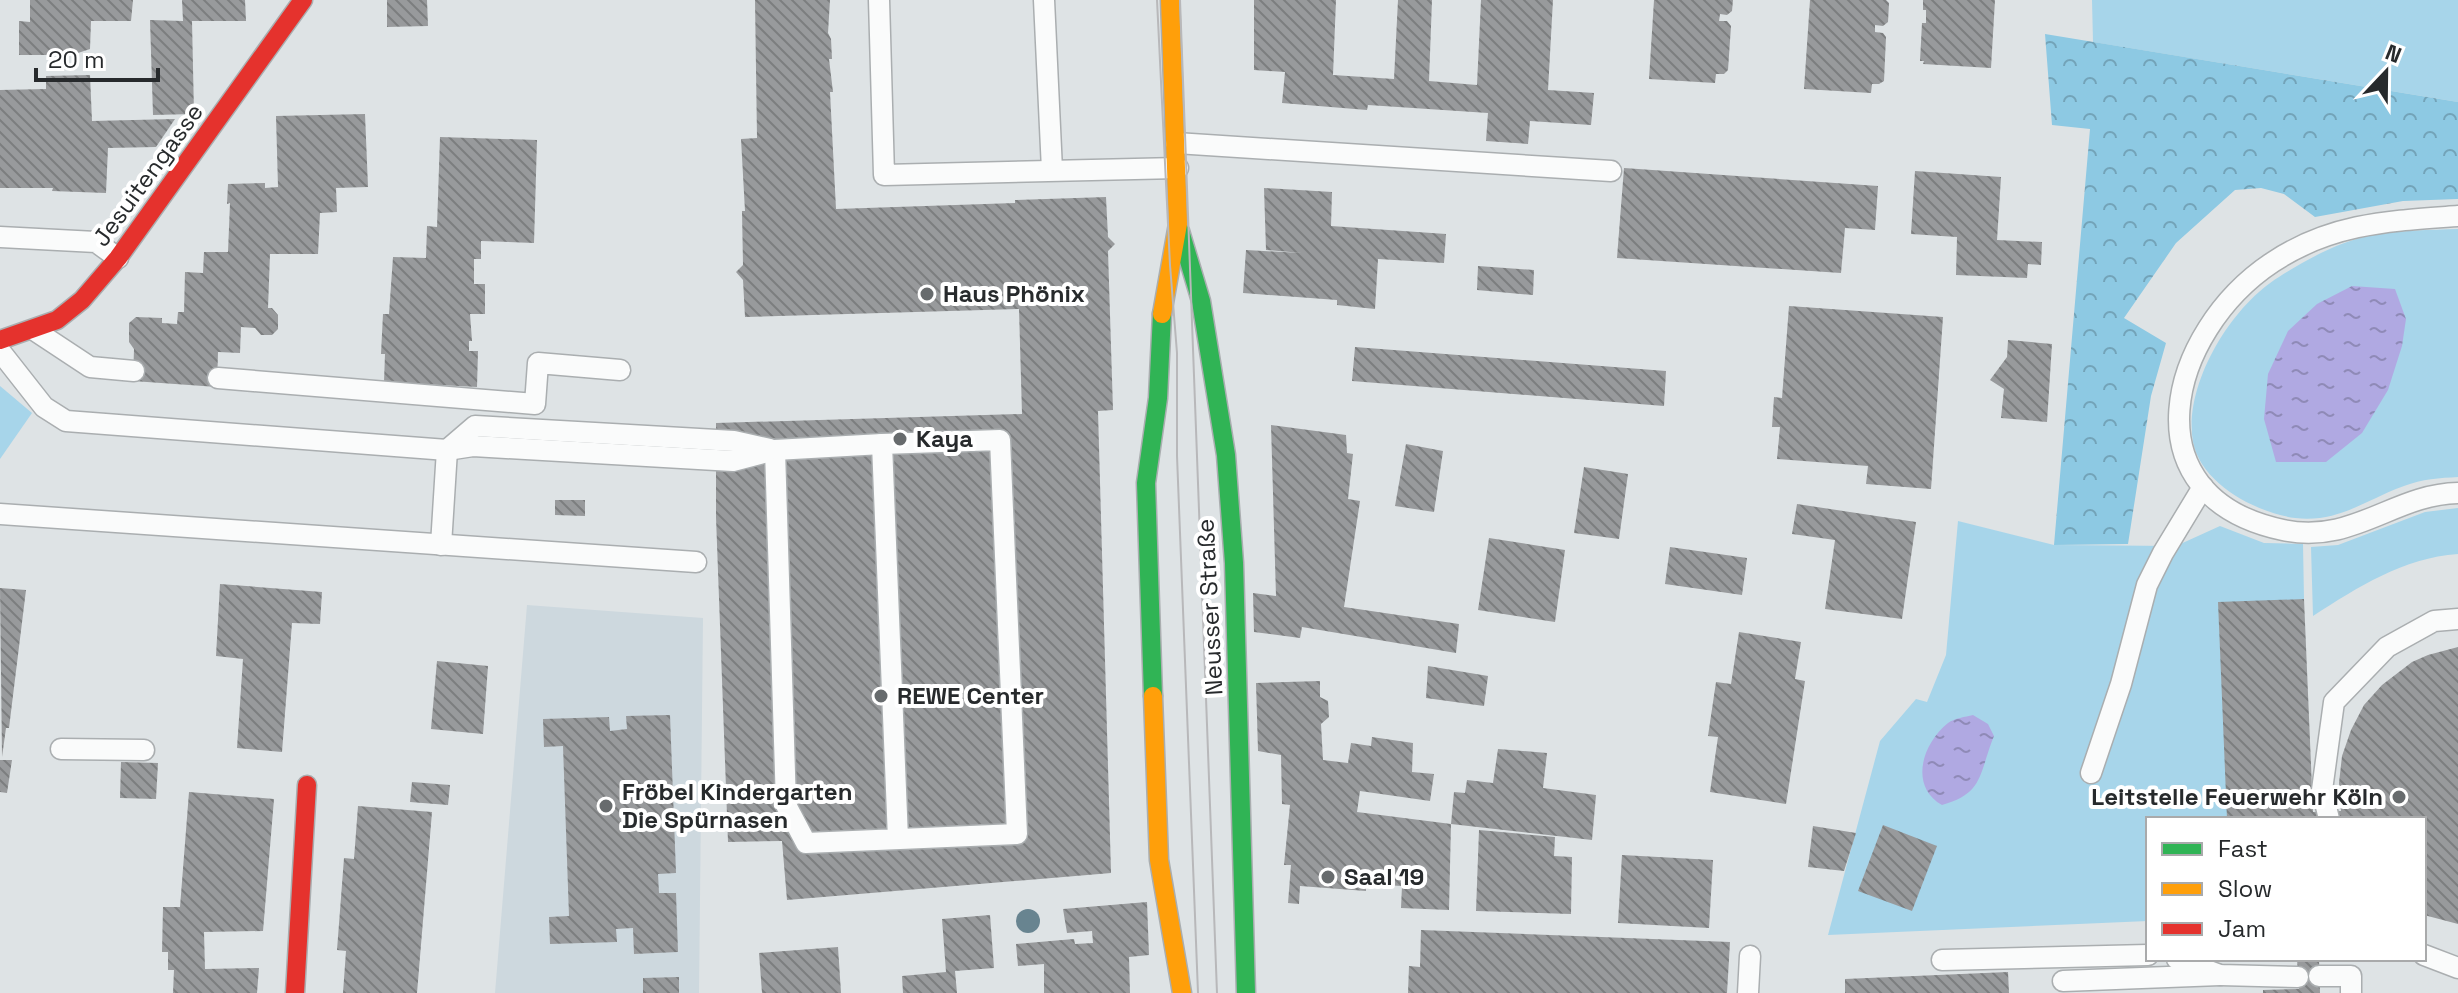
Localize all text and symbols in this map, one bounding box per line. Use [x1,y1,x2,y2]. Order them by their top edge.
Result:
scale bar [36,32,158,82]
north arrow [2346,32,2426,112]
text: N [2381,38,2406,69]
text: 20 m [48,44,105,75]
street label: Jesuitengasse [85,97,210,252]
place label: Haus Phönix [943,278,1085,309]
marker: Haus Phönix [918,285,936,303]
place label: Kaya [916,423,973,454]
marker: Kaya [891,430,909,448]
street label: Neusser Straße [1189,518,1230,696]
place label: REWE Center [897,680,1044,711]
marker: REWE Center [872,687,890,705]
place label: Fröbel Kindergarten Die Spürnasen [622,776,852,835]
place label: Leitstelle Feuerwehr Köln [2091,781,2383,812]
marker: Leitstelle Feuerwehr Köln [2390,788,2408,806]
marker: Fröbel Kindergarten Die Spürnasen [597,797,615,815]
legend [2146,817,2426,961]
text: Fast [2218,833,2268,864]
place label: Saal 19 [1344,861,1424,892]
marker: Saal 19 [1319,868,1337,886]
text: Slow [2218,873,2272,904]
text: Jam [2218,913,2266,944]

